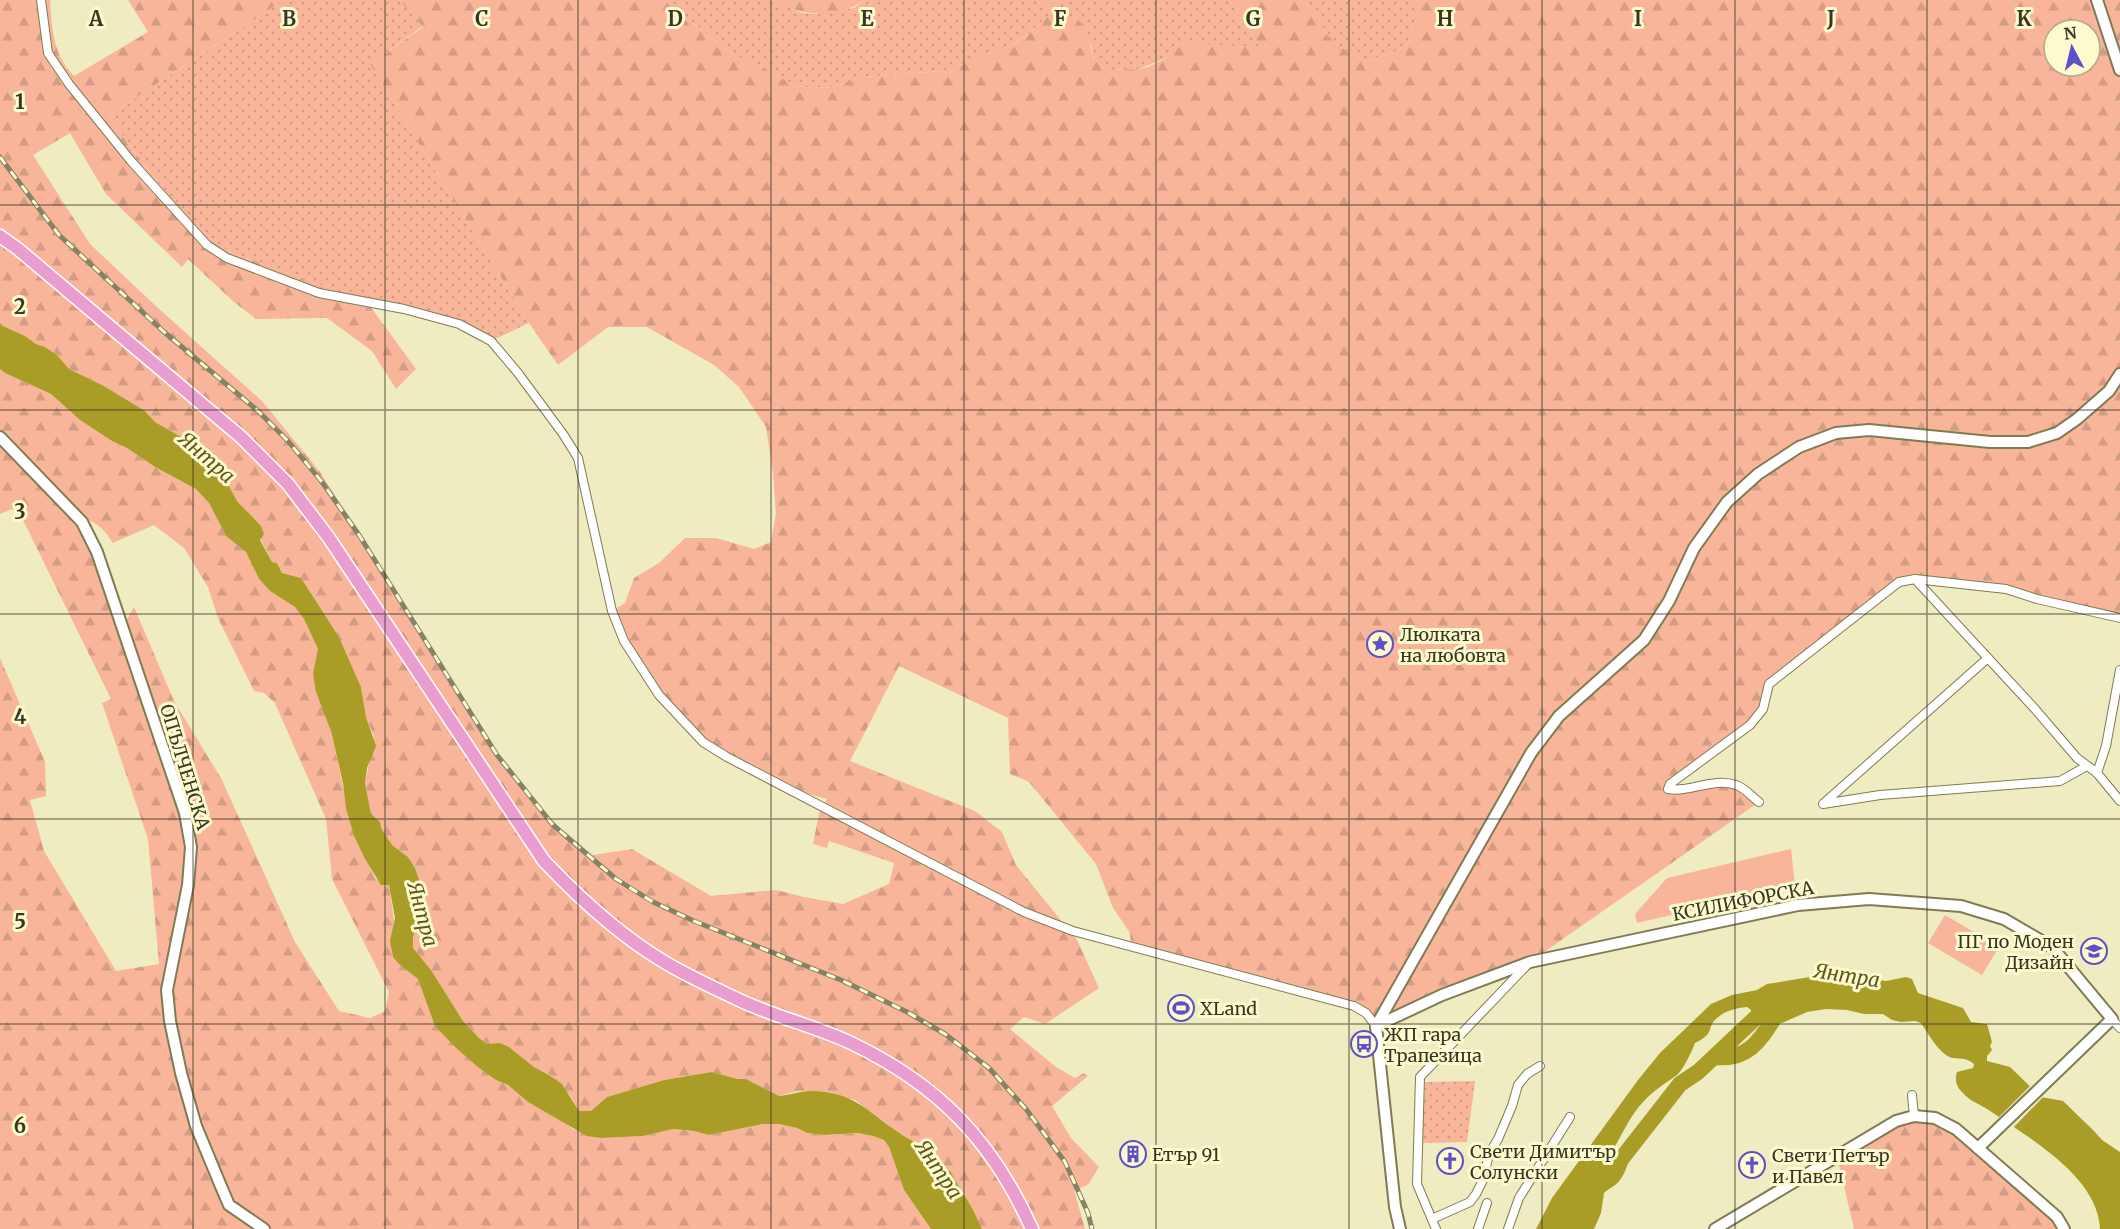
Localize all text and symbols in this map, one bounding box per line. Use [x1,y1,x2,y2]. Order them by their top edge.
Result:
text: A [88,6,104,31]
text: B [282,6,296,31]
text: C [475,6,489,31]
text: D [667,6,683,31]
text: E [860,6,874,31]
text: F [1054,6,1067,31]
text: G [1246,6,1261,31]
text: H [1437,6,1453,31]
text: I [1634,6,1642,31]
text: J [1826,6,1835,31]
text: K [2017,6,2032,31]
north arrow [2042,18,2102,78]
text: N [2063,22,2078,44]
text: 1 [15,89,25,114]
text: 2 [14,294,26,319]
water label: Янтра [173,425,240,488]
text: 3 [14,499,26,524]
place label: Люлката на любовта [1400,623,1506,667]
place icon: Люлката на любовта [1365,629,1395,659]
street label: ОПЪЛЧЕНСКА [155,701,215,833]
text: 4 [14,704,27,729]
street label: КСИЛИФОРСКА [1670,876,1816,926]
water label: Янтра [402,878,444,949]
text: 5 [14,909,26,934]
place label: ПГ по Моден Дизайн [1957,930,2074,974]
school or university icon: ПГ по Моден Дизайн [2079,936,2109,966]
water label: Янтра [1811,957,1882,993]
sports icon: XLand [1166,993,1196,1023]
place label: XLand [1200,997,1257,1020]
place label: ЖП гара Трапезица [1384,1023,1482,1067]
bus stop icon: ЖП гара Трапезица [1349,1029,1379,1059]
text: 6 [14,1113,26,1138]
water label: Янтра [909,1134,968,1204]
building icon: Етър 91 [1118,1139,1148,1169]
place label: Свети Димитър Солунски [1470,1140,1616,1184]
place label: Етър 91 [1152,1143,1220,1166]
place label: Свети Петър и Павел [1772,1144,1890,1188]
church icon: Свети Димитър Солунски [1435,1146,1465,1176]
church icon: Свети Петър и Павел [1737,1150,1767,1180]

